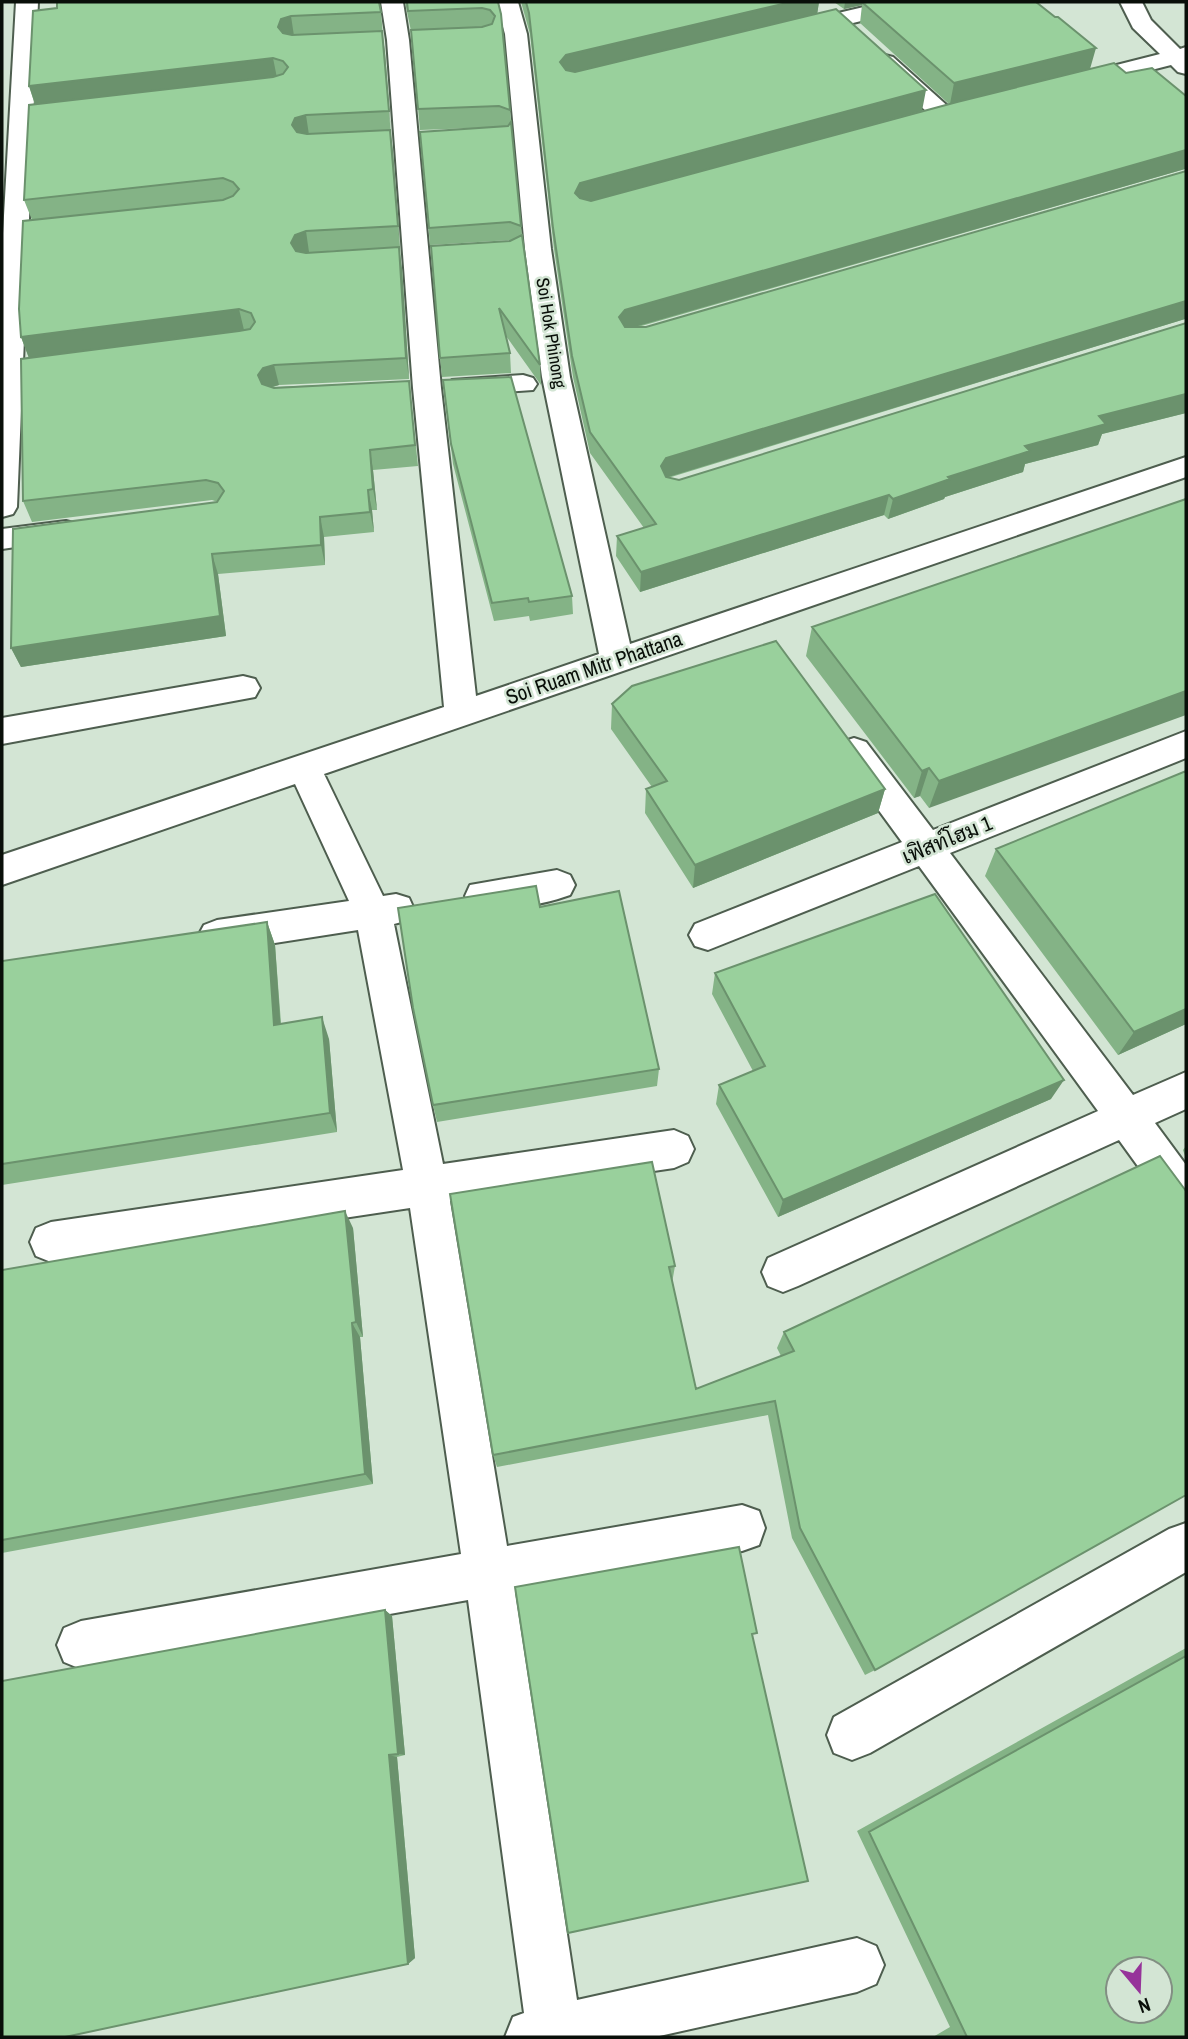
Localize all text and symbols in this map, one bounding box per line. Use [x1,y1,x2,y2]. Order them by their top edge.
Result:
street label: Soi Hok Phinong [530,276,573,391]
street label: Soi Ruam Mitr Phattana [502,624,686,711]
street label: เฟิสท์โฮม 1 [897,808,997,871]
north arrow [1104,1955,1174,2025]
text: N [1135,1992,1154,2020]

